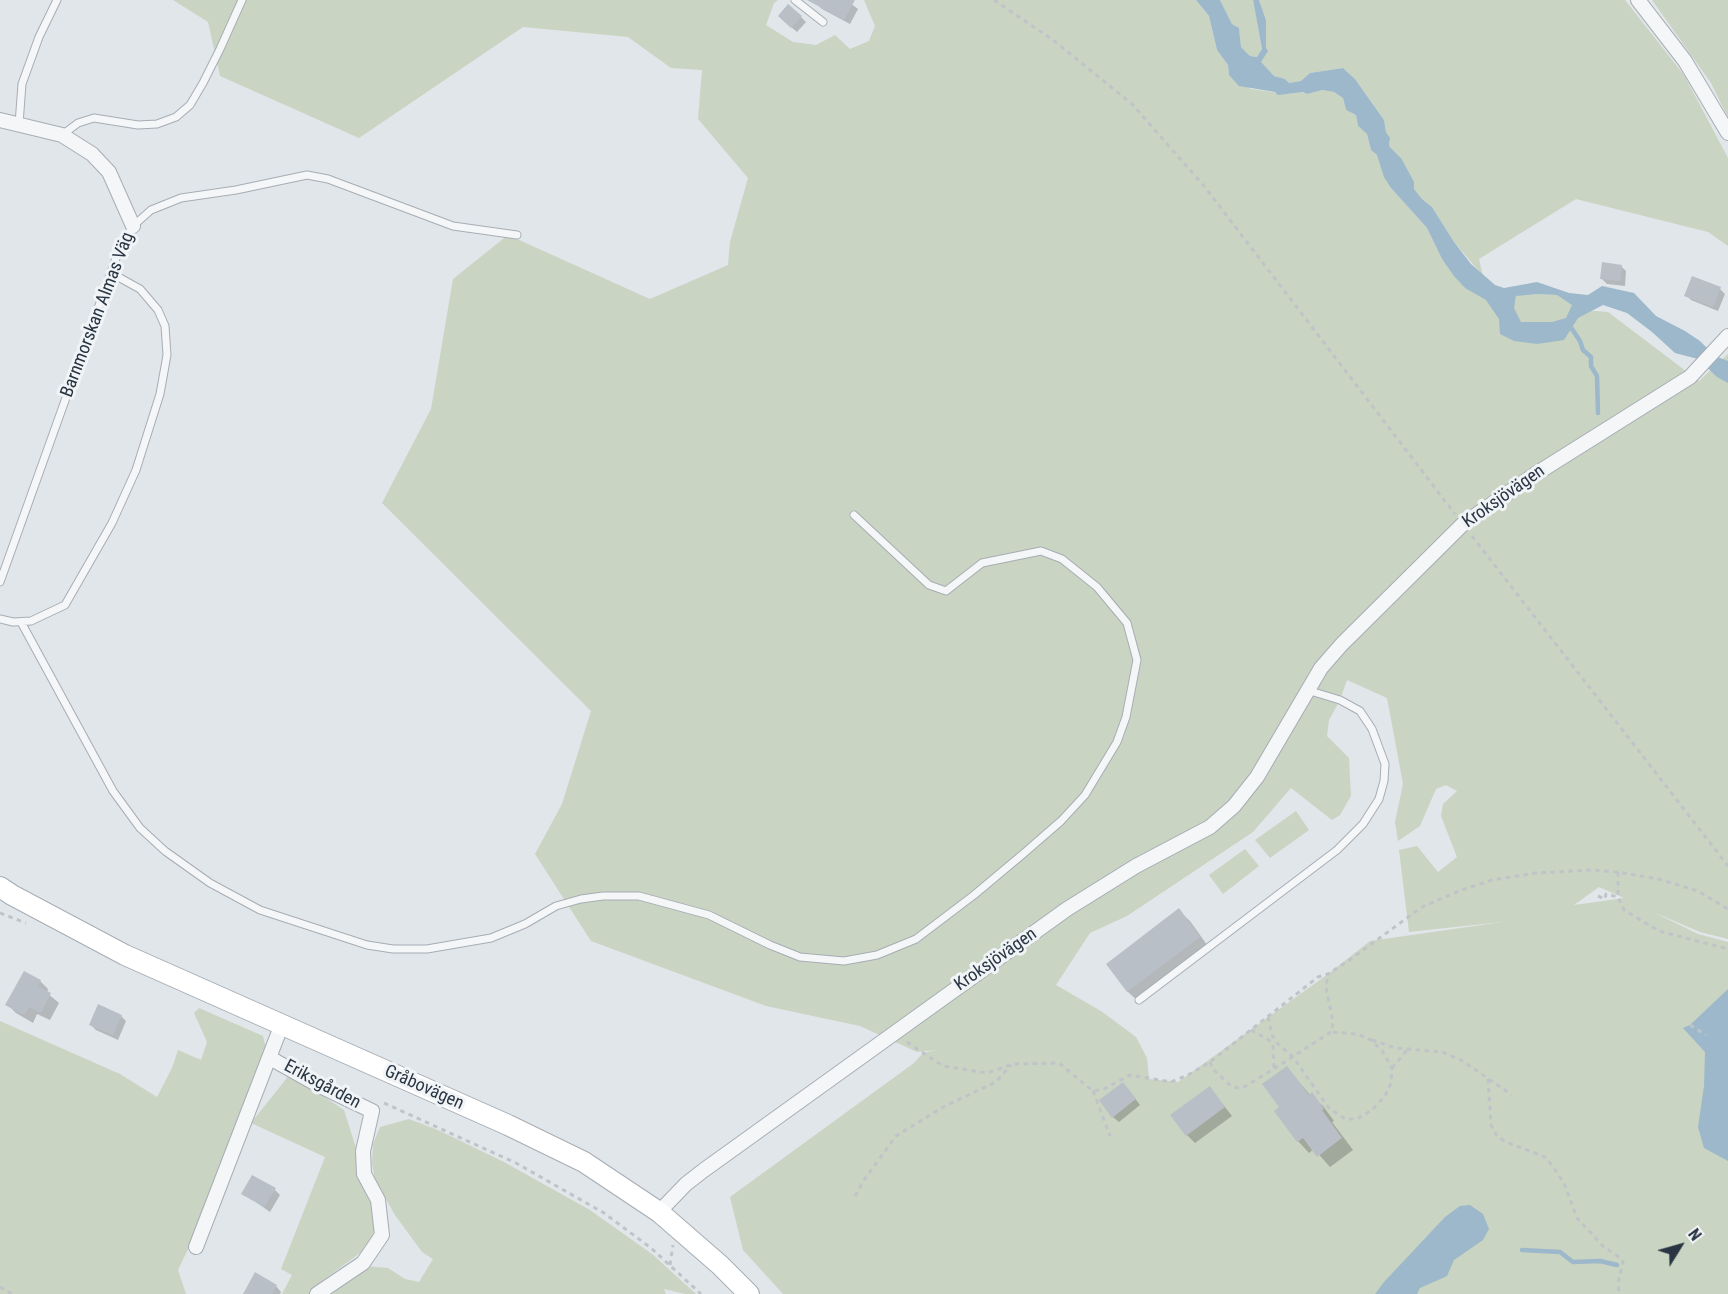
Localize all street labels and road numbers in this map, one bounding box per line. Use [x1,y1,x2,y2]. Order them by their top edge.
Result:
street label: Barnmorskan Almas Väg [57,230,139,400]
street label: Kroksjövägen [1459,461,1549,533]
street label: Kroksjövägen [951,924,1041,996]
street label: Eriksgården [280,1056,364,1114]
street label: Gråbovägen [381,1061,467,1115]

